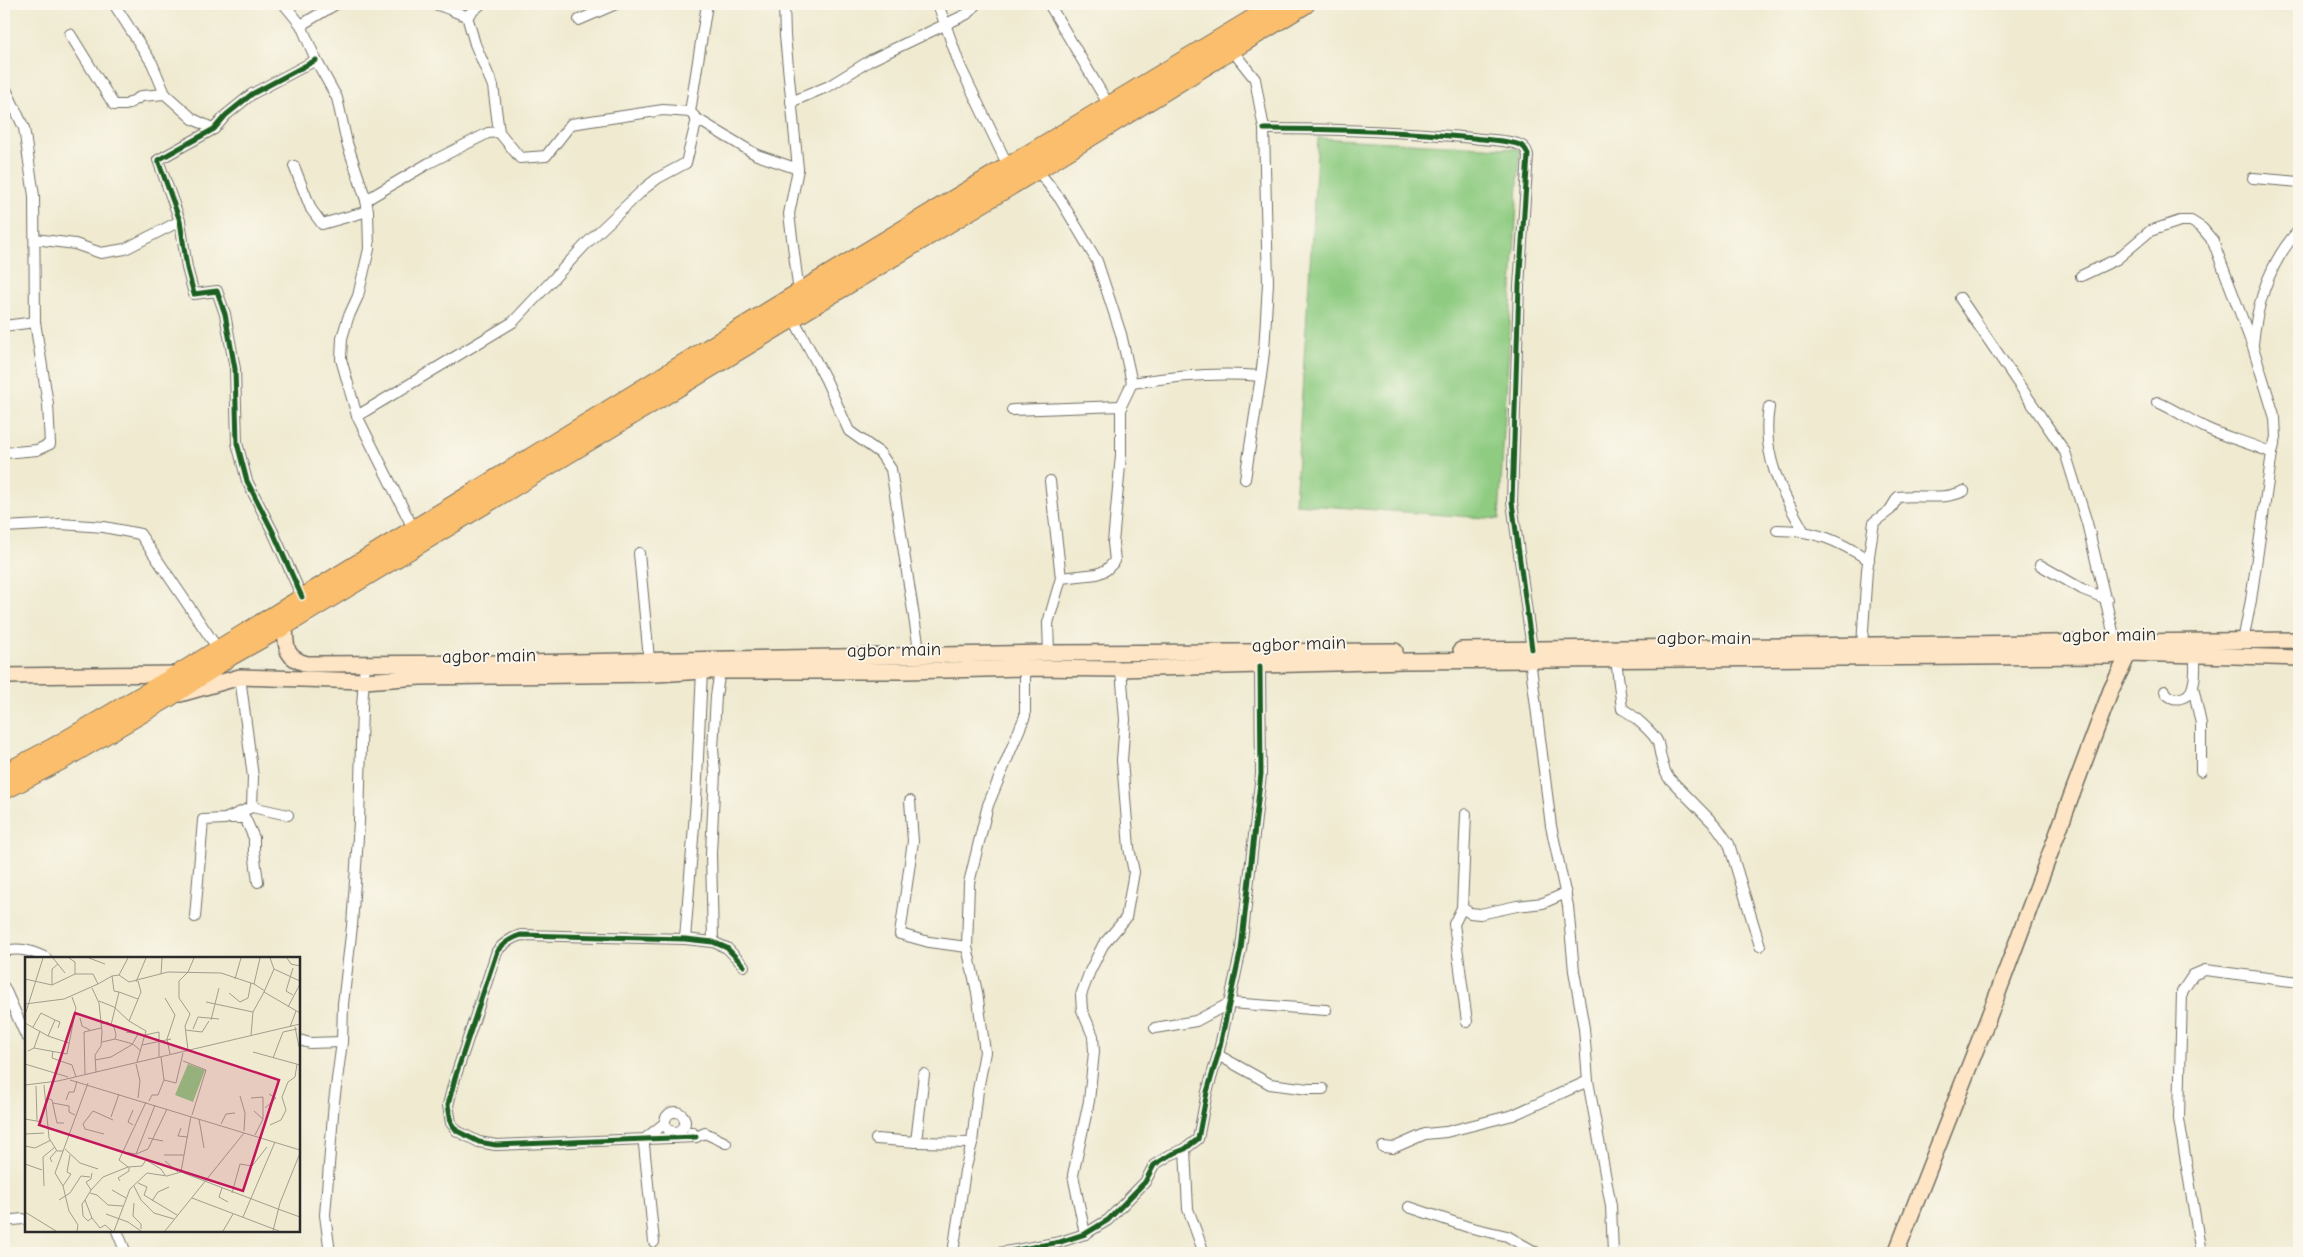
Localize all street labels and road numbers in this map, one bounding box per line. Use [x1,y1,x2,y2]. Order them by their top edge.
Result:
street label: agbor main [2062,623,2156,647]
street label: agbor main [1657,627,1751,649]
street label: agbor main [1251,631,1347,657]
street label: agbor main [847,638,941,662]
street label: agbor main [442,644,536,668]

